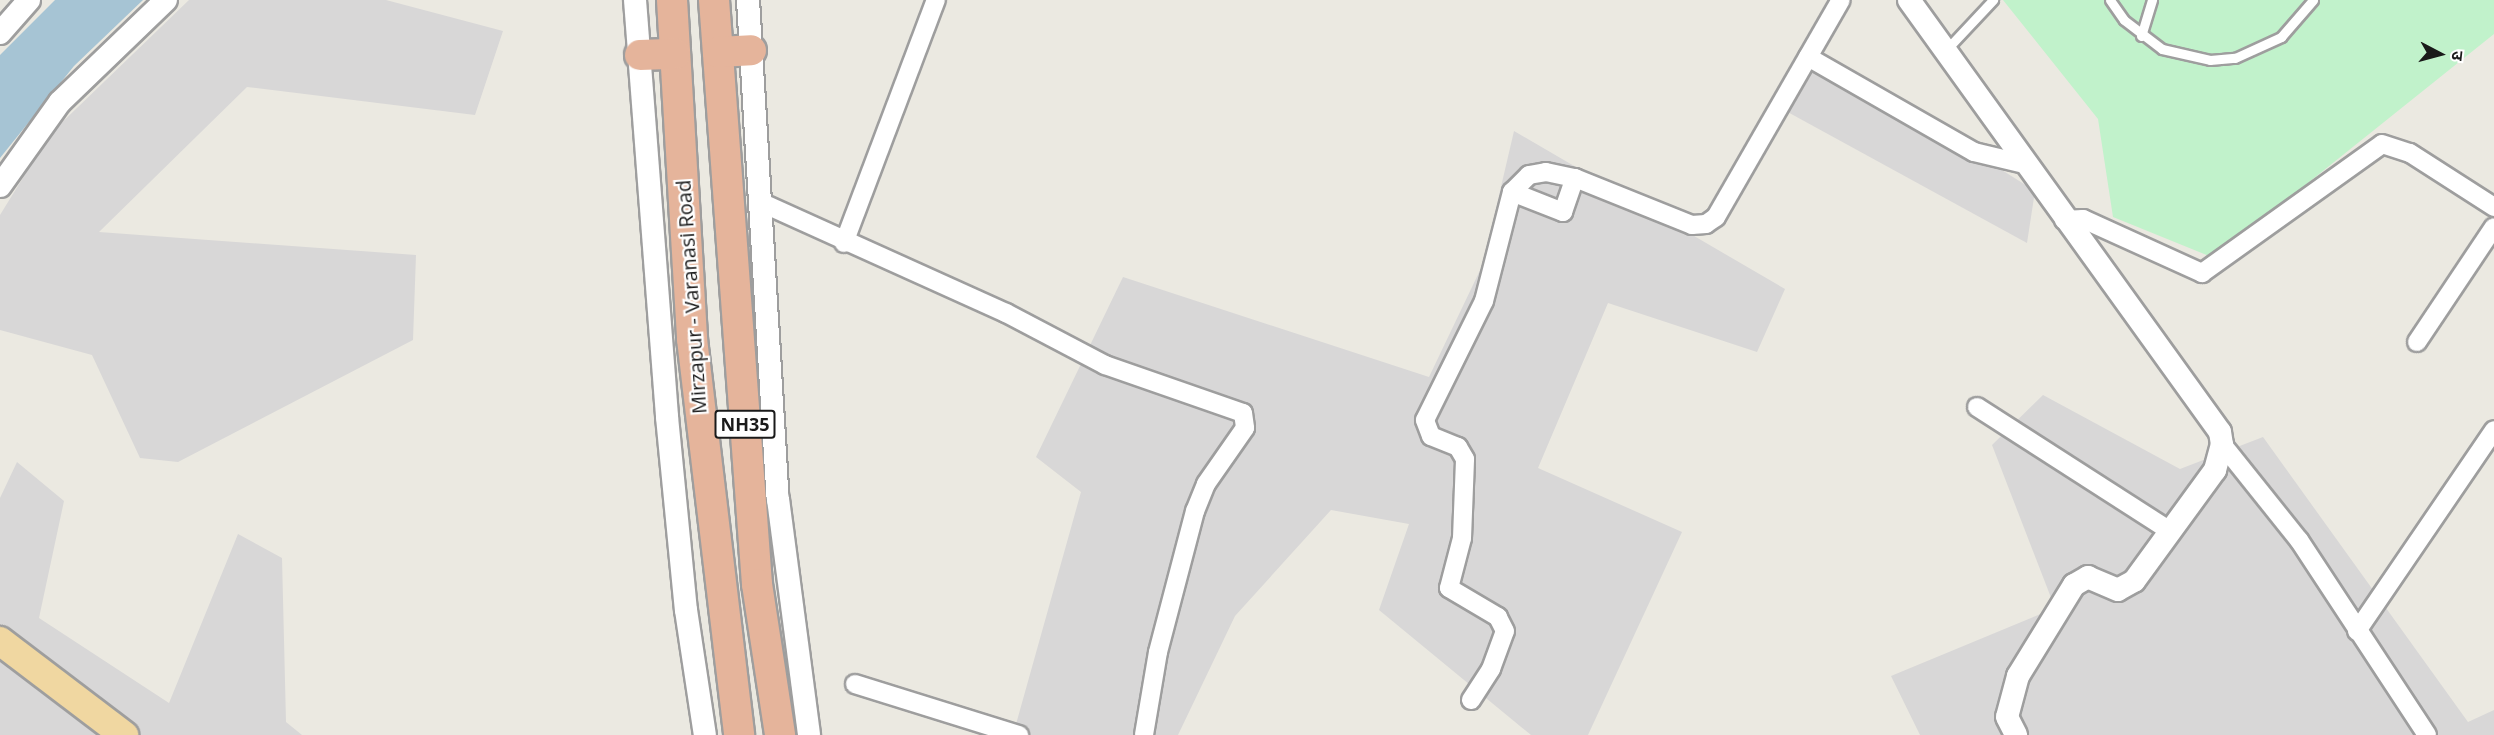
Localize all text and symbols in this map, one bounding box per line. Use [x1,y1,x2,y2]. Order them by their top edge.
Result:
north arrow [2410,24,2470,84]
text: उ [2446,50,2469,62]
street label: Mirzapur - Varanasi Road [671,179,711,415]
road number: NH35 [714,409,777,439]

